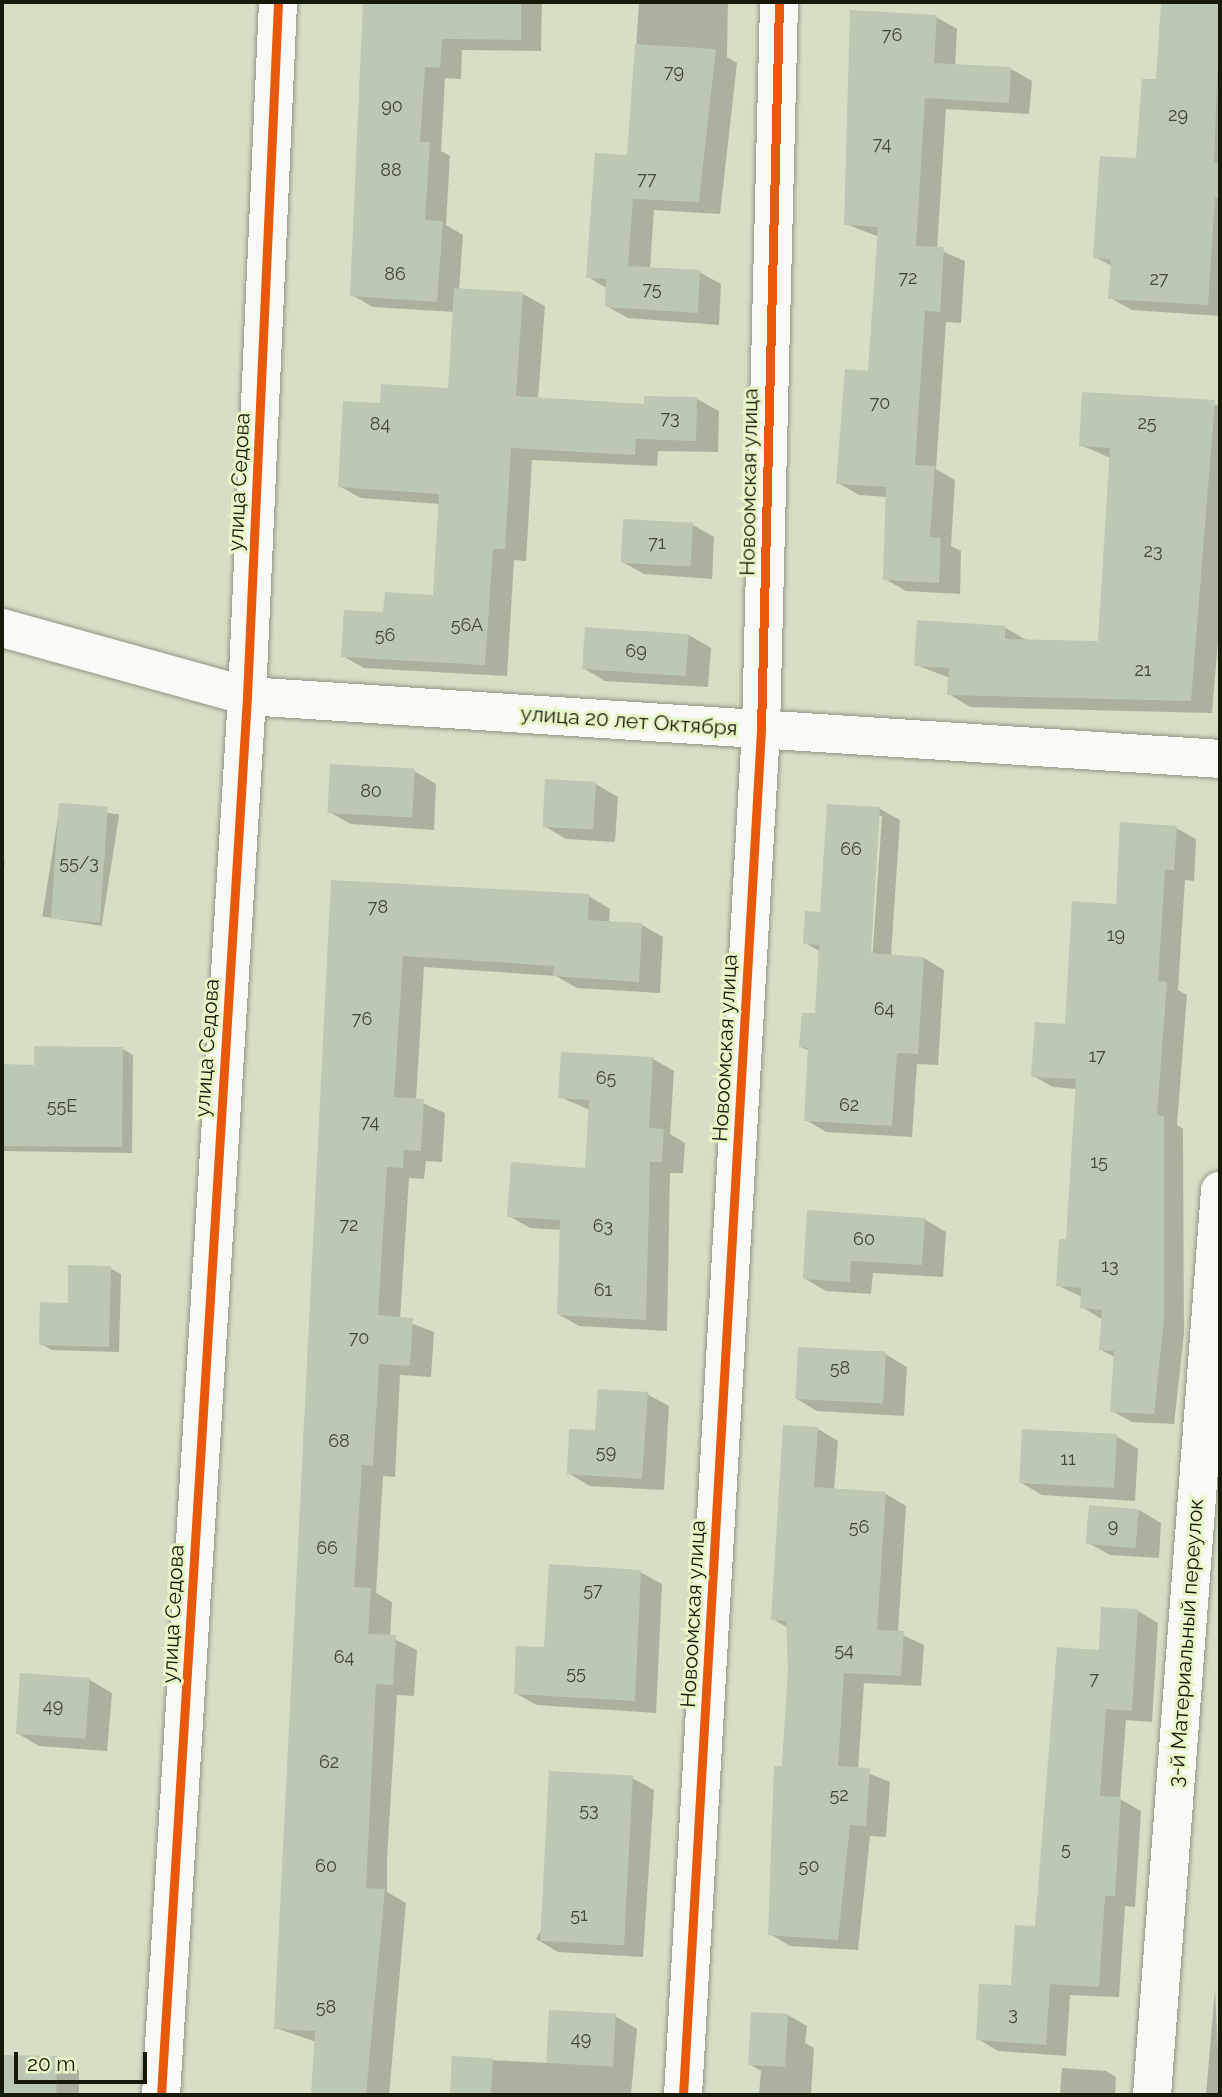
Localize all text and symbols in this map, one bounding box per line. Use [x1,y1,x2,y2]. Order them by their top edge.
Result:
house number: 76 [882,24,902,46]
house number: 79 [664,61,684,83]
house number: 90 [381,95,403,117]
house number: 29 [1168,104,1188,126]
house number: 74 [873,133,891,155]
house number: 88 [380,159,402,181]
house number: 77 [637,168,657,190]
house number: 86 [384,263,406,285]
house number: 72 [898,267,918,289]
house number: 27 [1149,268,1169,290]
house number: 75 [642,278,662,300]
street label: Новоомская улица [735,388,763,576]
house number: 70 [870,392,890,414]
house number: 73 [660,407,680,429]
street label: улица Седова [223,412,255,552]
house number: 25 [1137,412,1157,434]
house number: 84 [370,413,390,435]
house number: 71 [648,532,666,554]
house number: 23 [1144,540,1162,562]
house number: 56А [451,614,483,636]
house number: 56 [375,624,395,646]
house number: 69 [625,640,647,662]
house number: 21 [1134,659,1152,681]
street label: улица 20 лет Октября [520,701,738,741]
house number: 80 [360,780,382,802]
house number: 66 [840,838,862,860]
house number: 55/3 [59,852,99,874]
house number: 78 [368,896,388,918]
house number: 19 [1107,924,1125,946]
street label: Новоомская улица [707,953,743,1143]
street label: улица Седова [190,978,224,1118]
house number: 64 [874,998,894,1020]
house number: 76 [352,1008,372,1030]
house number: 17 [1088,1045,1106,1067]
house number: 65 [596,1067,616,1089]
house number: 62 [839,1094,859,1116]
house number: 55Е [47,1095,77,1117]
house number: 74 [361,1111,379,1133]
house number: 15 [1090,1151,1108,1173]
house number: 72 [339,1214,359,1236]
house number: 63 [593,1215,613,1237]
house number: 60 [853,1228,875,1250]
house number: 13 [1101,1255,1119,1277]
house number: 61 [594,1279,612,1301]
house number: 70 [349,1327,369,1349]
house number: 58 [830,1357,850,1379]
house number: 68 [328,1430,350,1452]
house number: 59 [596,1441,616,1463]
house number: 11 [1060,1448,1076,1470]
street label: 3-й Материальный переулок [1163,1498,1209,1788]
house number: 9 [1108,1515,1118,1537]
house number: 56 [849,1516,869,1538]
street label: Новоомская улица [675,1519,711,1709]
house number: 66 [316,1537,338,1559]
street label: улица Седова [157,1544,189,1684]
house number: 57 [583,1579,603,1601]
house number: 54 [834,1639,854,1661]
house number: 64 [334,1646,354,1668]
house number: 55 [566,1662,586,1684]
house number: 7 [1089,1668,1099,1690]
house number: 49 [43,1695,63,1717]
house number: 62 [319,1751,339,1773]
house number: 52 [829,1784,849,1806]
house number: 53 [579,1799,599,1821]
house number: 5 [1061,1838,1071,1860]
house number: 60 [315,1855,337,1877]
house number: 50 [799,1855,819,1877]
house number: 51 [570,1904,588,1926]
house number: 58 [316,1996,336,2018]
house number: 3 [1008,2003,1018,2025]
house number: 49 [571,2028,591,2050]
scale bar [18,2038,150,2082]
text: 20 m [27,2051,75,2076]

